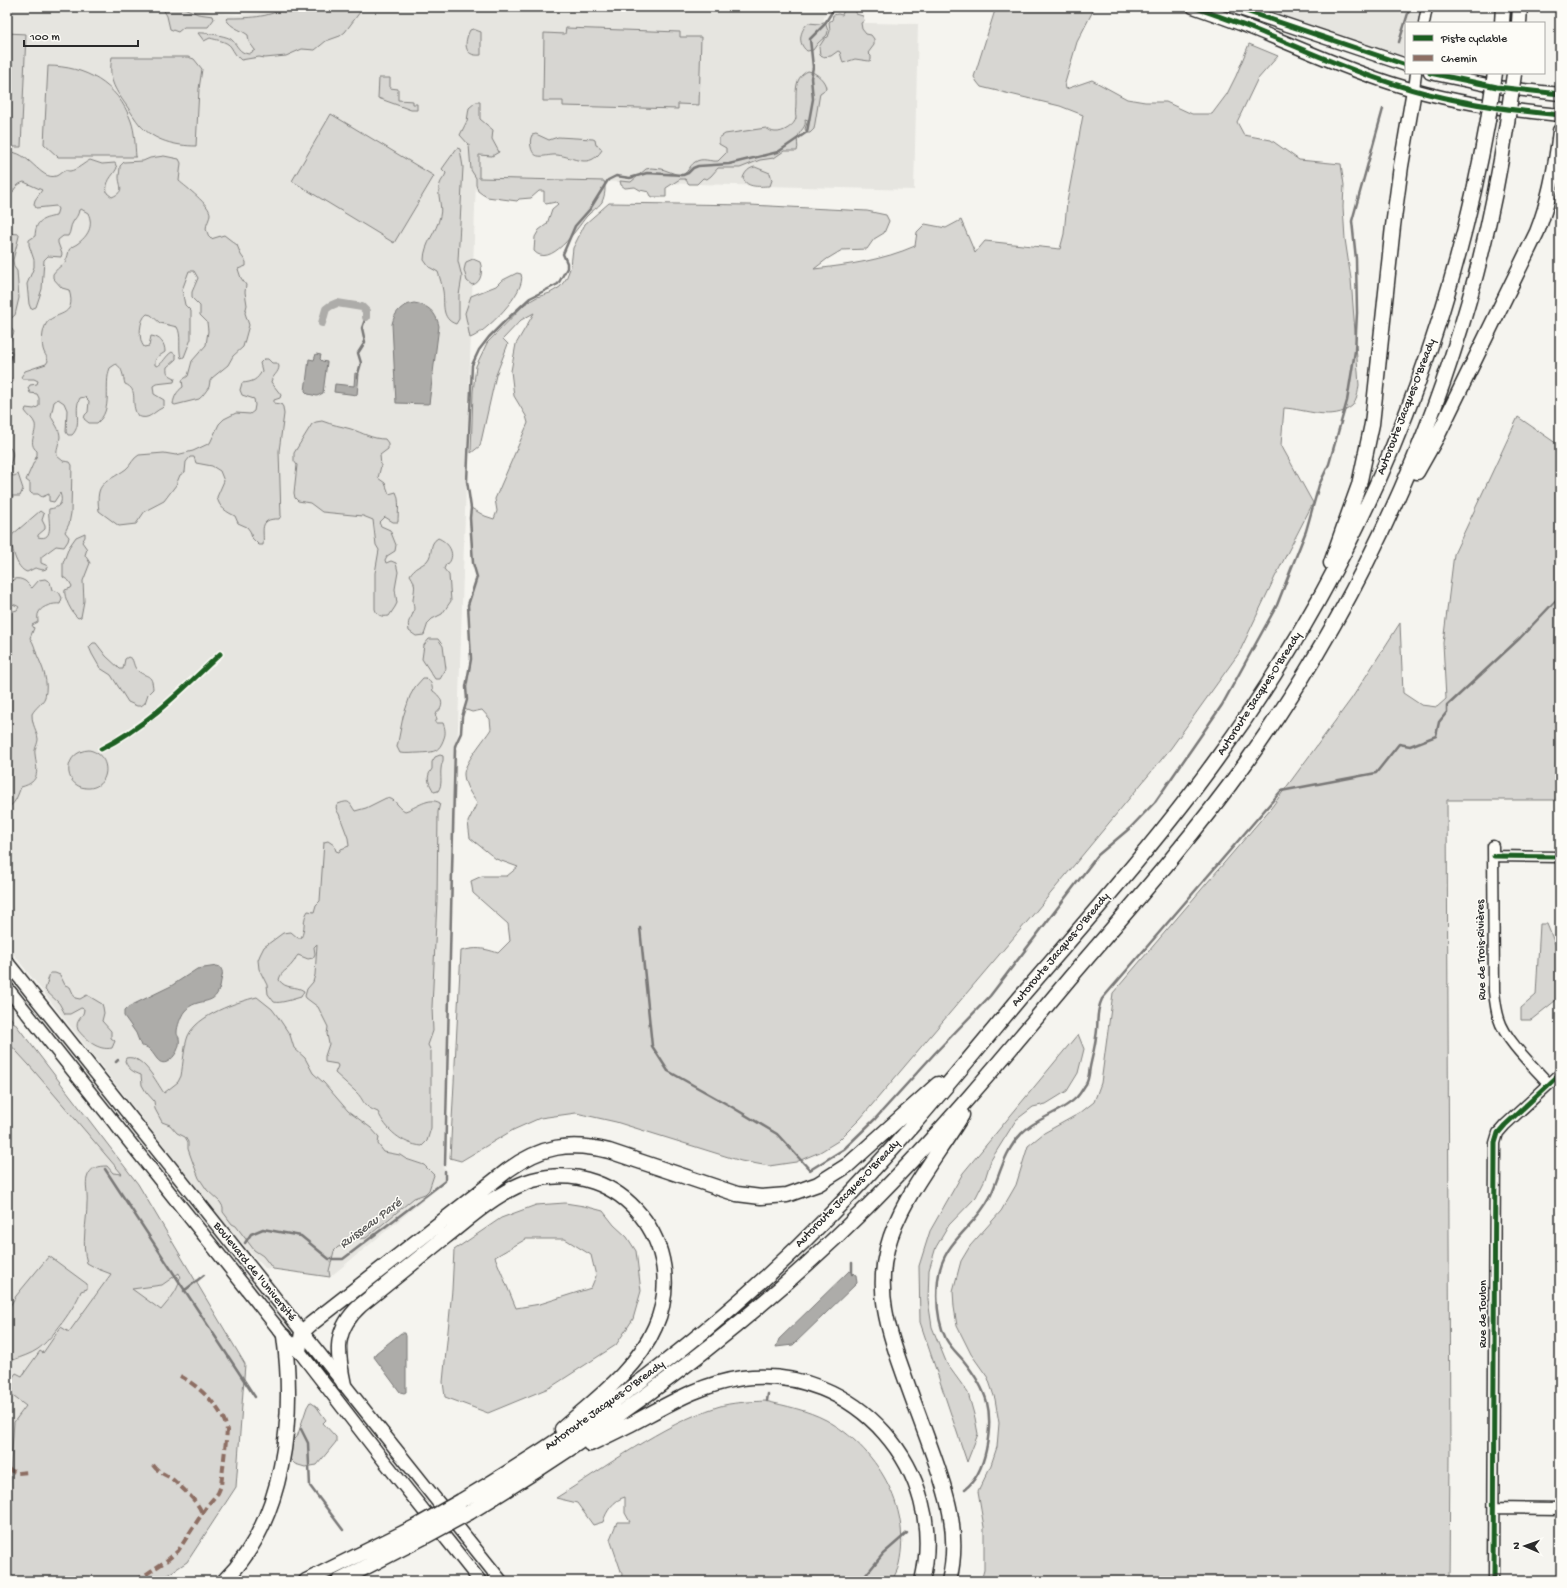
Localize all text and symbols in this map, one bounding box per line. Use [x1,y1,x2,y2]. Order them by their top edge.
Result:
scale bar [24,22,138,48]
legend [1405,22,1545,74]
text: 100 m [29,31,60,45]
text: Piste cyclable [1440,33,1508,47]
text: Chemin [1441,53,1477,67]
street label: Autoroute Jacques-O'Bready [1375,337,1439,477]
street label: Autoroute Jacques-O'Bready [1215,629,1305,758]
street label: Autoroute Jacques-O'Bready [1009,890,1113,1010]
street label: Rue de Trois-Rivières [1474,899,1490,1000]
street label: Autoroute Jacques-O'Bready [793,1137,903,1251]
water label: Ruisseau Paré [337,1195,406,1252]
street label: Boulevard de l'Université [209,1219,299,1325]
street label: Rue de Toulon [1477,1280,1491,1348]
street label: Autoroute Jacques-O'Bready [542,1358,668,1454]
north arrow [1505,1526,1545,1566]
text: N [1511,1542,1523,1550]

